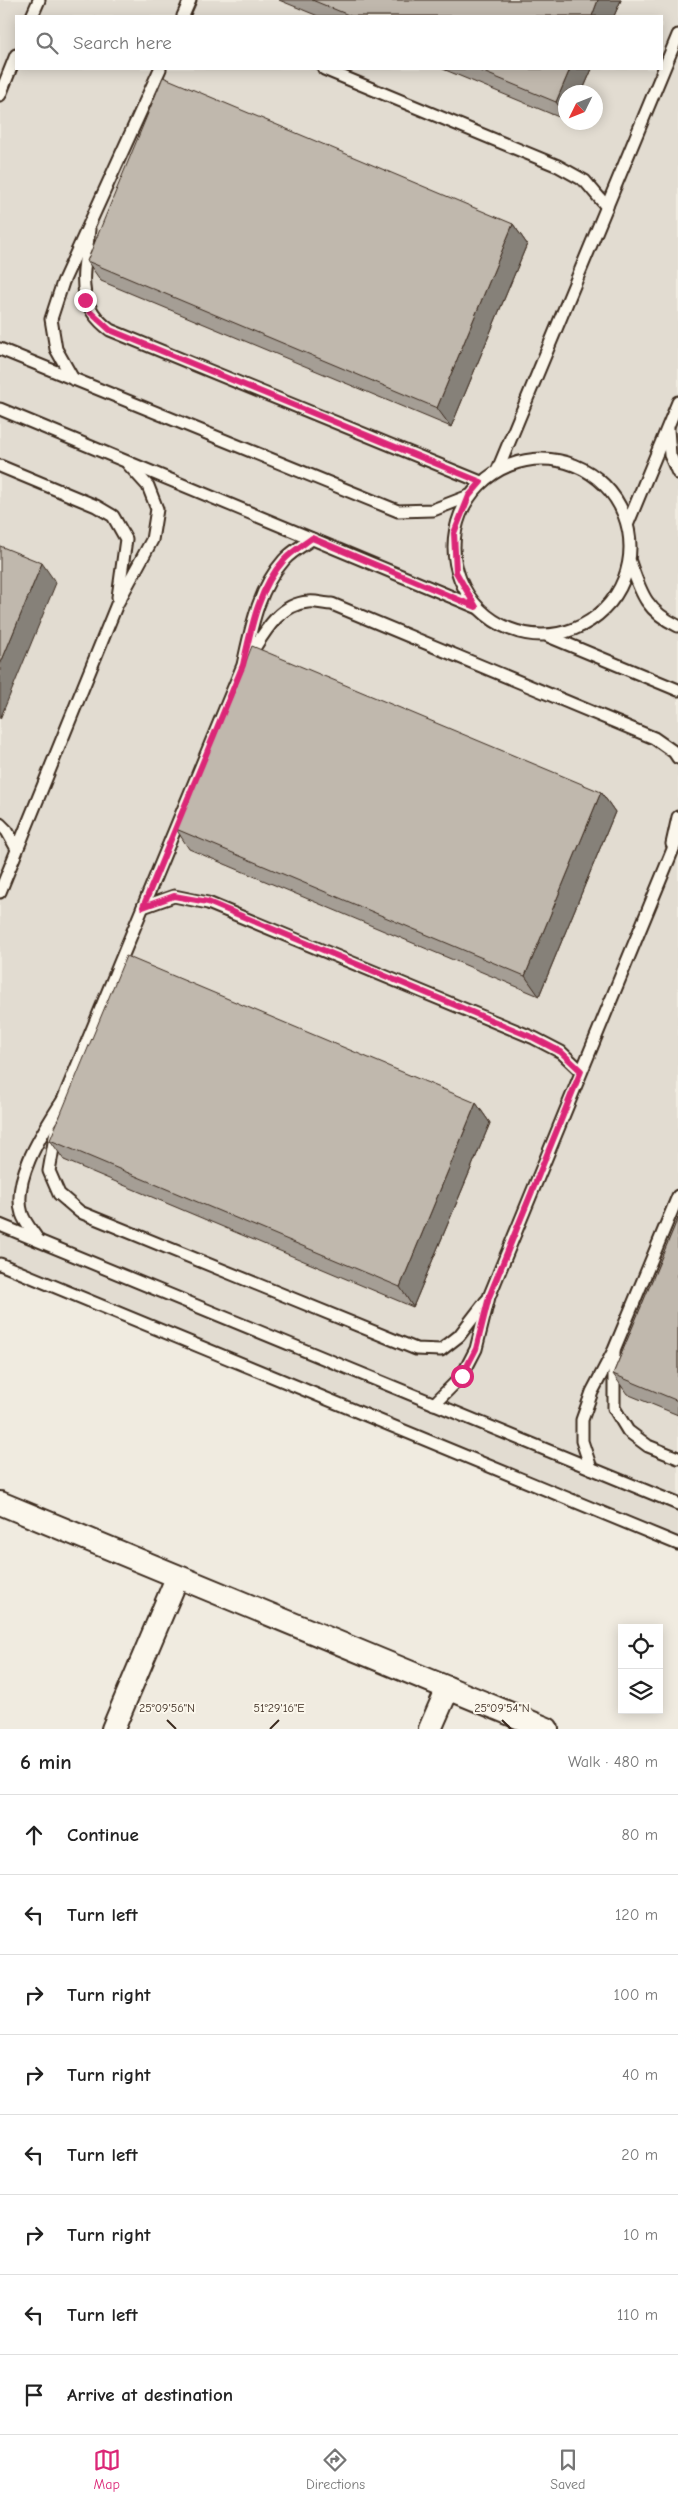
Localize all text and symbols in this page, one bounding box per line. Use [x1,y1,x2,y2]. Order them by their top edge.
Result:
search box [15,15,663,70]
icon: search [33,29,61,57]
text: Search here [73,32,172,54]
north arrow [558,85,603,130]
route end [74,289,97,312]
route start [451,1365,474,1388]
map controls [618,1624,663,1714]
button: locate [618,1624,663,1669]
button: layers [618,1669,663,1714]
text: 25°09'56"N [139,1701,195,1715]
text: 51°29'16"E [253,1701,305,1715]
text: 25°09'54"N [474,1701,530,1715]
text: 6 min [20,1750,72,1774]
text: Walk · 480 m [568,1753,658,1771]
icon: ahead [20,1821,48,1849]
text: Continue [67,1824,139,1846]
text: 80 m [621,1826,658,1844]
icon: left [20,1901,48,1929]
text: Turn left [67,1904,138,1926]
text: 120 m [615,1906,658,1924]
icon: right [20,1981,48,2009]
text: Turn right [67,1984,151,2006]
text: 100 m [614,1986,658,2004]
icon: right [20,2061,48,2089]
text: Turn right [67,2064,151,2086]
text: 40 m [622,2066,658,2084]
icon: left [20,2141,48,2169]
text: Turn left [67,2144,138,2166]
text: 20 m [621,2146,658,2164]
icon: right [20,2221,48,2249]
text: Turn right [67,2224,151,2246]
text: 10 m [623,2226,658,2244]
icon: left [20,2301,48,2329]
text: Turn left [67,2304,138,2326]
text: 110 m [617,2306,658,2324]
icon: arrive [20,2381,48,2409]
text: Arrive at destination [67,2384,233,2406]
tab: Map [93,2446,121,2493]
tab: Directions [306,2446,365,2493]
tab: Saved [550,2446,585,2493]

